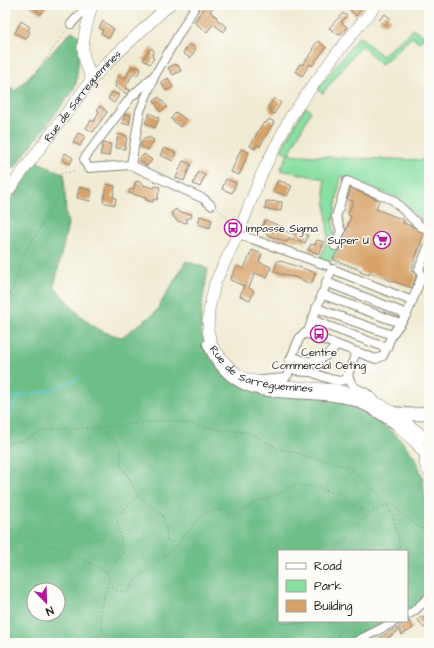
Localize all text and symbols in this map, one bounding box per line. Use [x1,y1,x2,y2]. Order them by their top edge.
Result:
street label: Rue de Sarreguemines [40,46,125,145]
bus stop icon: Impasse Sigma [223,218,243,238]
place label: Impasse Sigma [246,221,318,237]
supermarket icon: Super U [372,230,392,250]
place label: Super U [328,233,369,248]
bus stop icon: Centre Commercial Oeting [309,324,329,344]
street label: Rue de Sarreguemines [207,342,314,396]
place label: Centre Commercial Oeting [272,345,366,374]
legend [278,550,408,622]
text: Road [314,558,342,575]
text: Park [314,578,342,595]
north arrow [26,582,66,622]
text: Building [314,598,352,616]
text: N [44,602,56,619]

